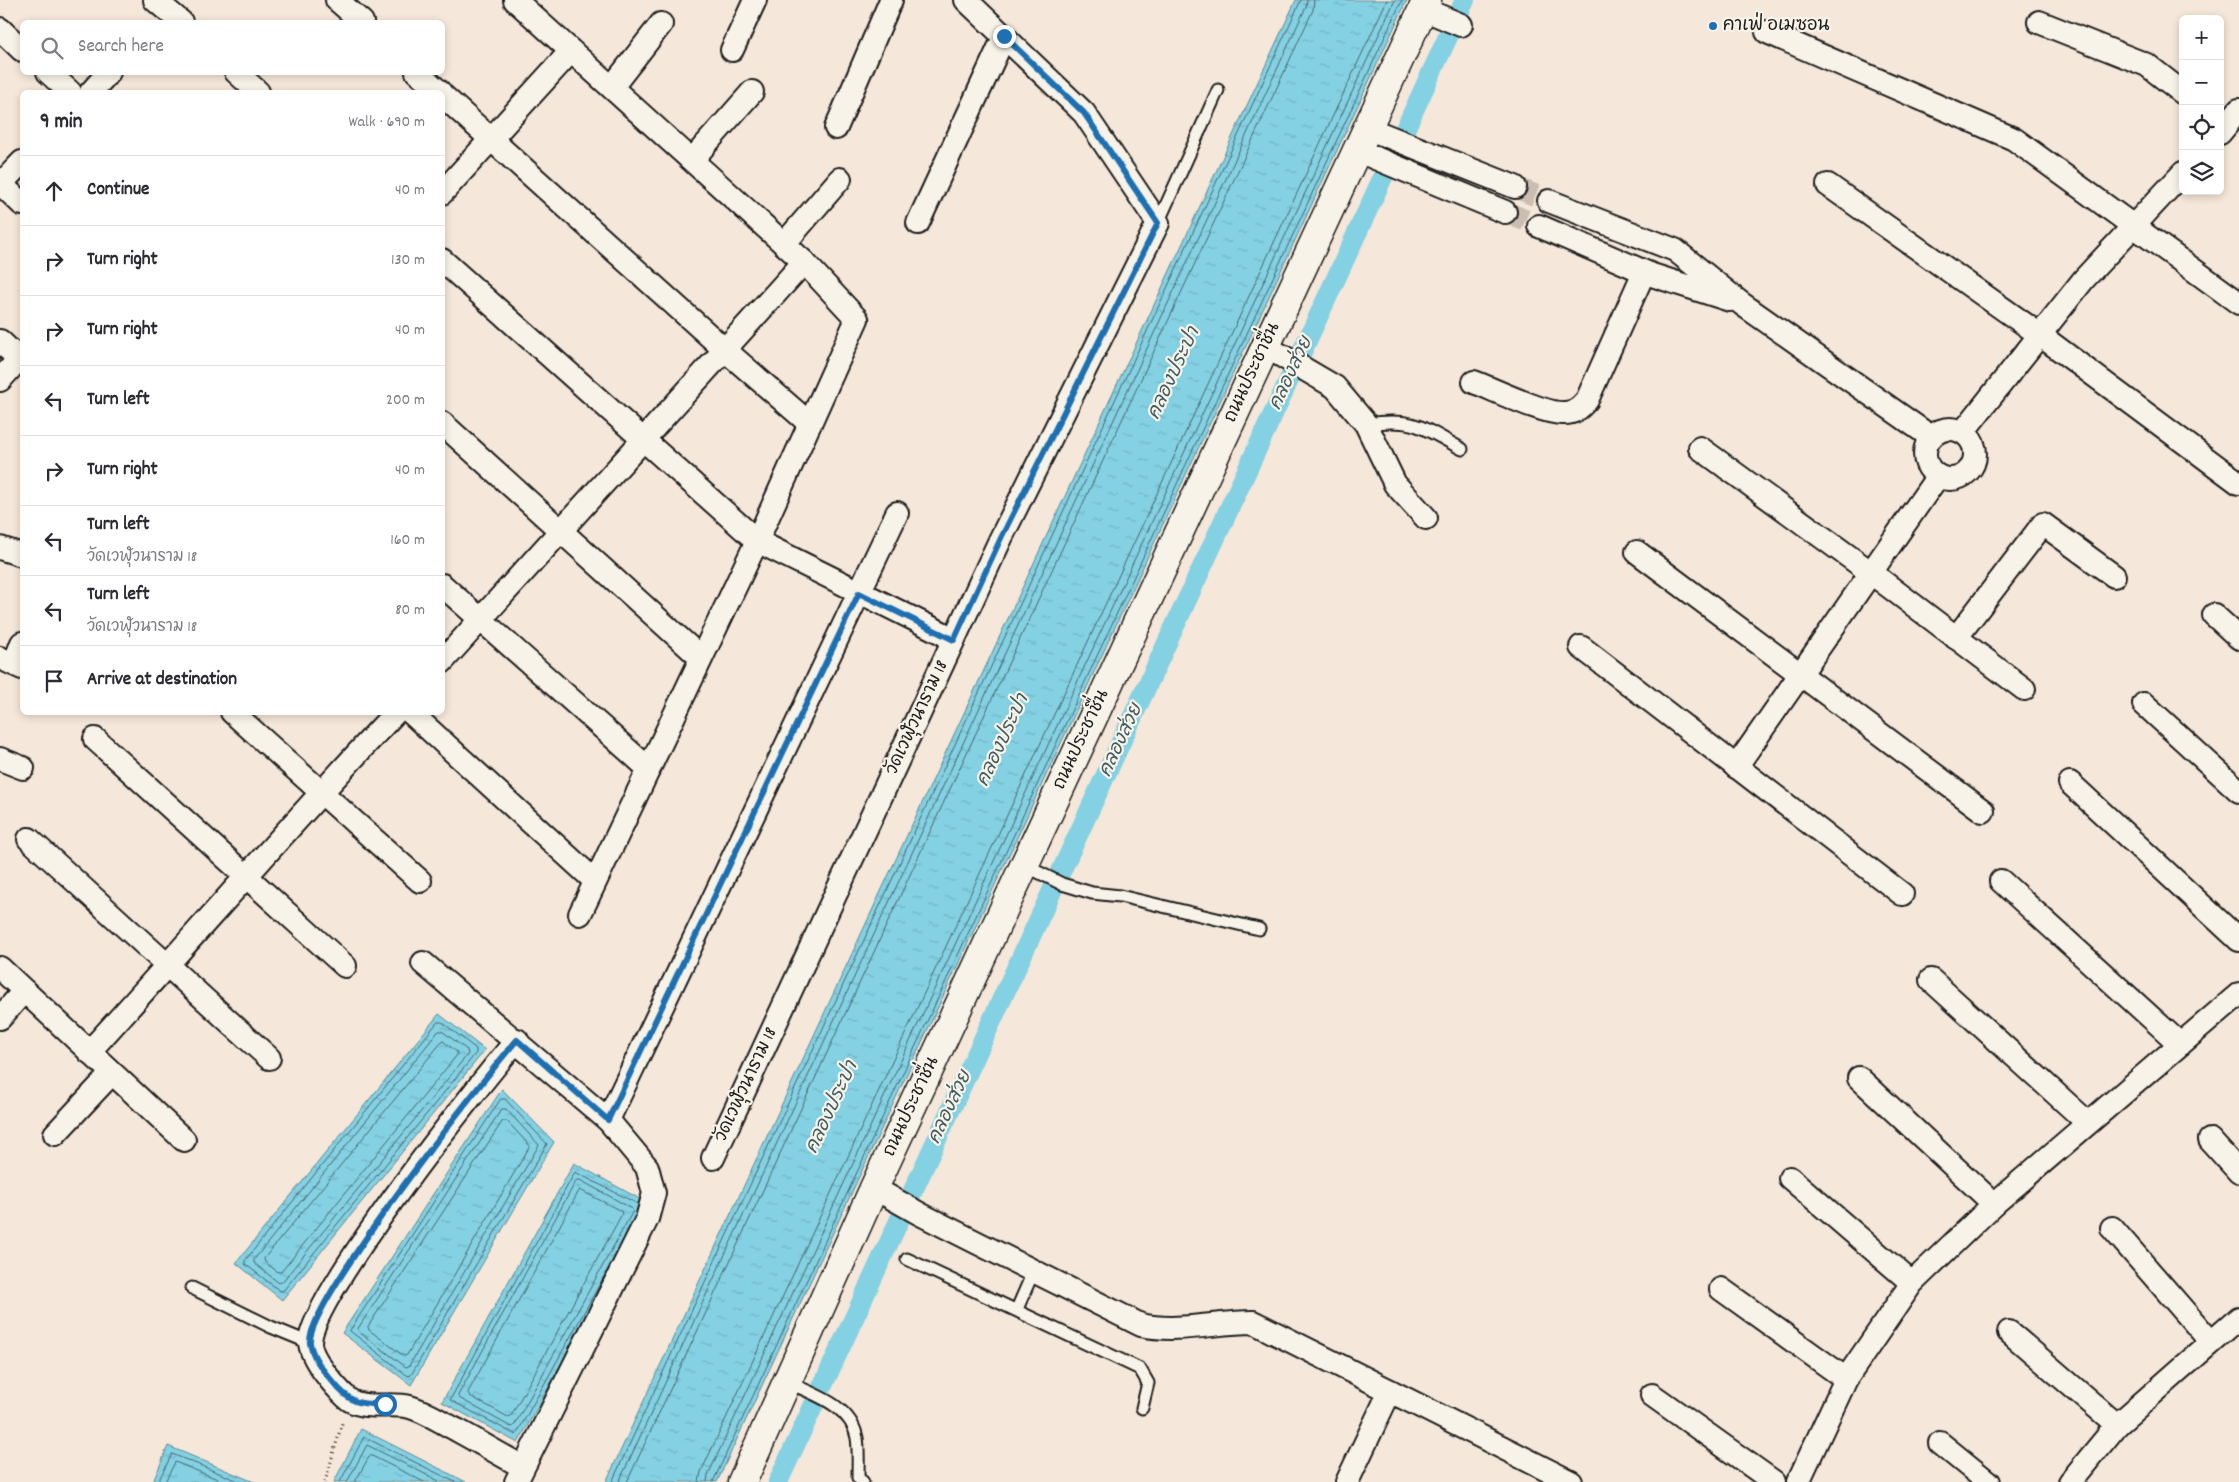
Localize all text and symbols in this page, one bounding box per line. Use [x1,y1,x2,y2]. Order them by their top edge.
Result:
place label: คาเฟ่ อเมซอน [1723,12,1830,39]
map controls [2179,15,2224,195]
button: + [2179,15,2224,60]
search box [20,20,445,75]
marker: คาเฟ่ อเมซอน [1707,20,1719,32]
route end [993,25,1016,48]
icon: search [38,34,66,62]
text: Search here [78,34,164,61]
button: − [2179,60,2224,105]
button: locate [2179,105,2224,150]
text: 9 min [40,108,82,138]
text: Walk · 690 m [348,111,425,134]
button: layers [2179,150,2224,195]
icon: ahead [40,177,68,205]
text: Continue [87,177,149,204]
text: 40 m [395,179,425,202]
icon: right [40,247,68,275]
text: Turn right [87,247,158,274]
text: 130 m [391,249,425,272]
street label: ถนนประชาชื่น [1212,316,1287,427]
icon: right [40,317,68,345]
text: Turn right [87,317,158,344]
text: 40 m [395,319,425,342]
water label: คลองประปา [1142,322,1209,425]
water label: คลองส่วย [1262,331,1321,415]
icon: left [40,387,68,415]
text: Turn left [87,387,150,414]
text: 200 m [386,389,425,412]
icon: right [40,457,68,485]
text: Turn right [87,457,158,484]
text: 40 m [395,459,425,482]
text: Turn left [87,512,150,539]
icon: left [40,527,68,555]
text: 160 m [390,529,425,552]
text: วัดเวฬุวนาราม 18 [87,546,197,569]
text: Turn left [87,582,150,609]
icon: left [40,597,68,625]
text: 80 m [395,599,425,622]
text: วัดเวฬุวนาราม 18 [87,616,197,639]
street label: วัดเวฬุวนาราม 18 [880,656,956,779]
icon: arrive [40,667,68,695]
text: Arrive at destination [87,667,237,694]
street label: ถนนประชาชื่น [1041,683,1116,794]
water label: คลองประปา [971,689,1038,792]
water label: คลองส่วย [1092,698,1151,782]
street label: วัดเวฬุวนาราม 18 [709,1023,785,1146]
street label: ถนนประชาชื่น [871,1050,946,1161]
water label: คลองประปา [800,1056,867,1159]
water label: คลองส่วย [921,1065,980,1149]
route start [374,1393,397,1416]

